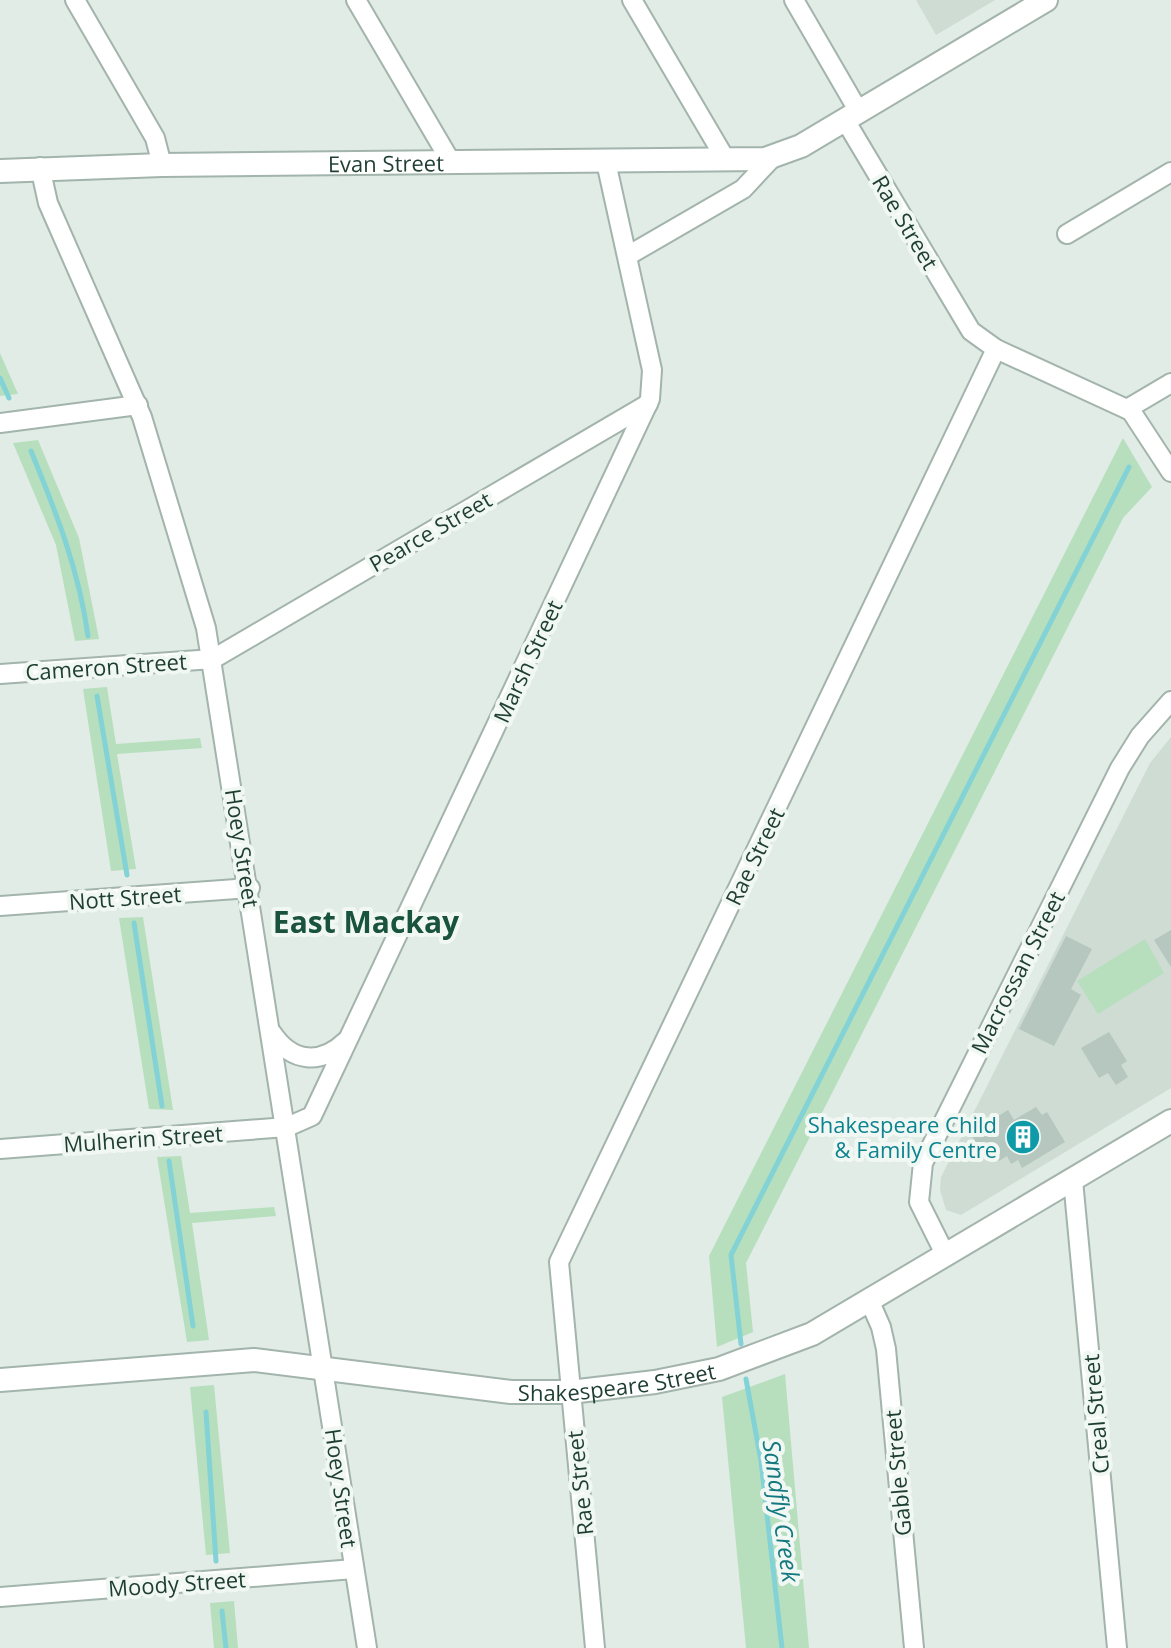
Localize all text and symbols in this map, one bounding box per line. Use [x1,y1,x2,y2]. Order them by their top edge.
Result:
street label: Evan Street [328,147,444,178]
street label: Rae Street [866,169,946,275]
street label: Pearce Street [363,484,497,578]
street label: Marsh Street [485,595,569,727]
street label: Cameron Street [24,645,188,687]
street label: Hoey Street [219,786,267,910]
street label: Rae Street [717,802,791,910]
street label: Nott Street [68,878,182,916]
street label: Macrossan Street [963,885,1071,1058]
district label: East Mackay [273,901,460,942]
place label: Shakespeare Child & Family Centre [808,1109,997,1164]
street label: Mulherin Street [62,1117,224,1159]
building icon: Shakespeare Child & Family Centre [1004,1118,1042,1156]
street label: Creal Street [1075,1353,1115,1475]
street label: Shakespeare Street [518,1355,718,1407]
street label: Gable Street [877,1408,917,1537]
street label: Hoey Street [319,1426,365,1550]
street label: Rae Street [559,1429,599,1537]
water label: Sandfly Creek [756,1438,808,1586]
street label: Moody Street [107,1563,247,1603]

